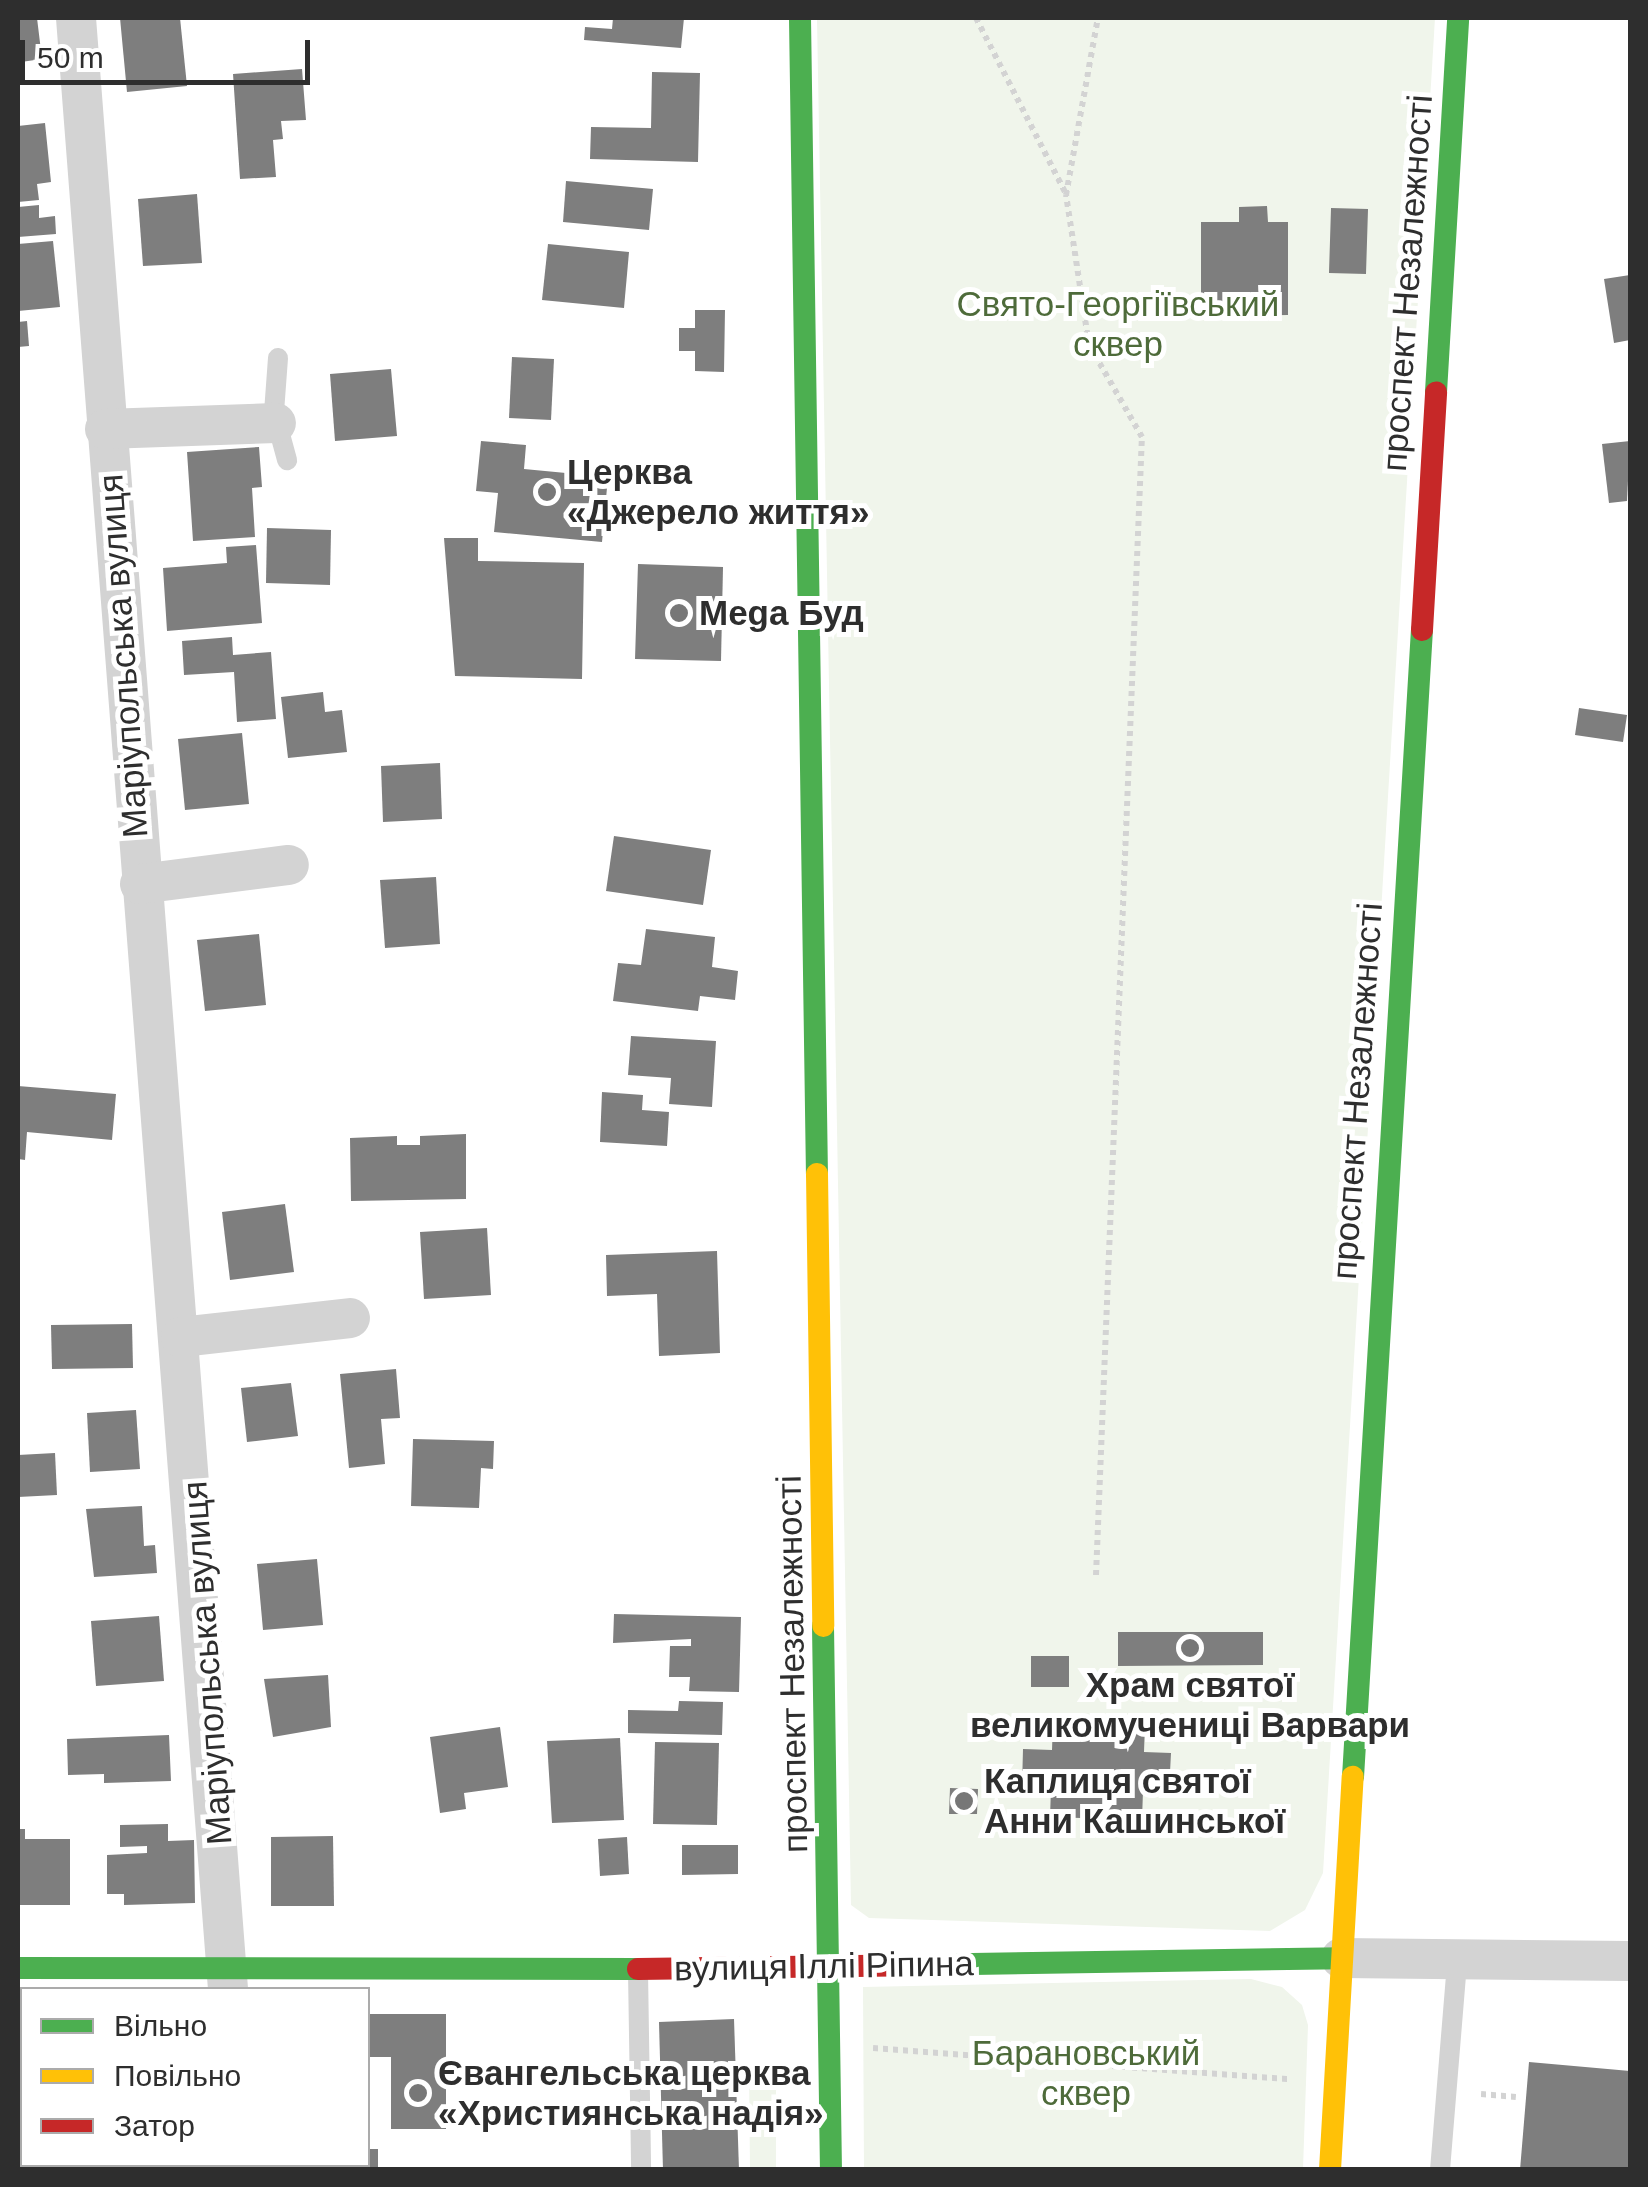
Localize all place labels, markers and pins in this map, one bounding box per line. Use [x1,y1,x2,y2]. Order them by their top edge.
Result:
place label: Церква «Джерело життя» [567,451,869,533]
marker: Церква «Джерело життя» [536,481,558,503]
place label: Mega Буд [699,592,864,634]
marker: Mega Буд [668,602,690,624]
marker: Храм святої великомучениці Варвари [1179,1637,1201,1659]
place label: Храм святої великомучениці Варвари [970,1664,1410,1746]
place label: Каплиця cвятої Анни Кашинської [984,1760,1285,1842]
marker: Каплиця cвятої Анни Кашинської [953,1790,975,1812]
place label: Євангельська церква «Християнська надія» [438,2052,824,2134]
marker: Євангельська церква «Християнська надія» [407,2082,429,2104]

